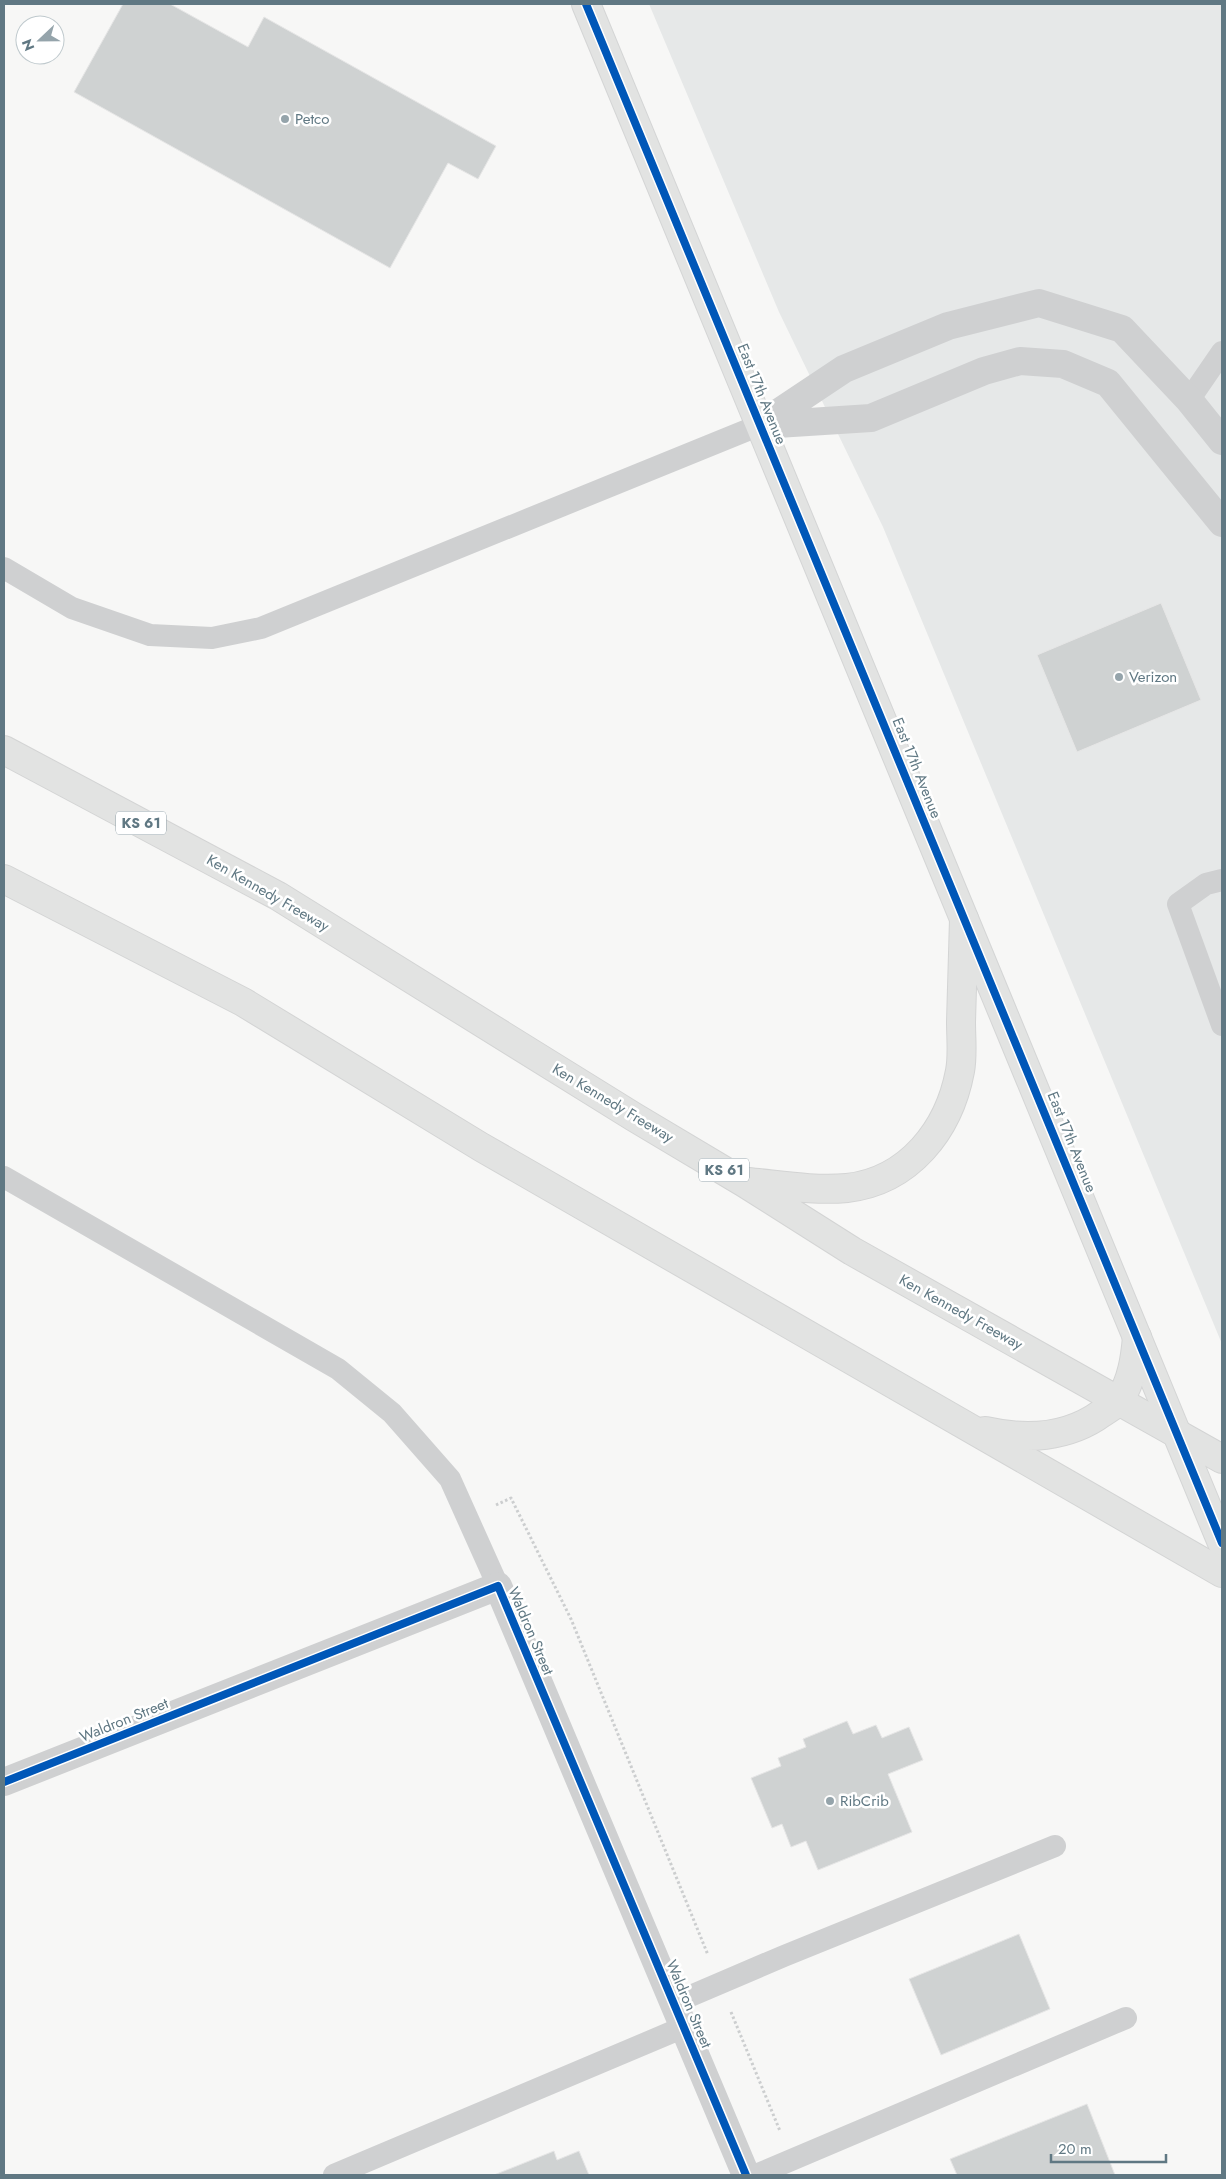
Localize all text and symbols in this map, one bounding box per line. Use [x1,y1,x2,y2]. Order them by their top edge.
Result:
north arrow [15,15,65,65]
text: N [17,36,39,54]
place label: Petco [295,108,329,130]
marker: Petco [279,113,291,125]
street label: East 17th Avenue [732,340,792,448]
place label: Verizon [1129,666,1177,688]
marker: Verizon [1113,671,1125,683]
street label: East 17th Avenue [887,714,947,822]
road number: KS 61 [116,811,166,834]
street label: Ken Kennedy Freeway [203,849,334,937]
street label: Ken Kennedy Freeway [548,1058,678,1148]
street label: East 17th Avenue [1042,1088,1102,1196]
road number: KS 61 [699,1158,749,1182]
street label: Ken Kennedy Freeway [895,1269,1027,1355]
street label: Waldron Street [503,1584,560,1679]
street label: Waldron Street [76,1692,172,1748]
place label: RibCrib [840,1790,889,1812]
marker: RibCrib [824,1795,836,1807]
street label: Waldron Street [661,1957,718,2052]
scale bar [1051,2132,1166,2164]
text: 20 m [1058,2138,1092,2160]

